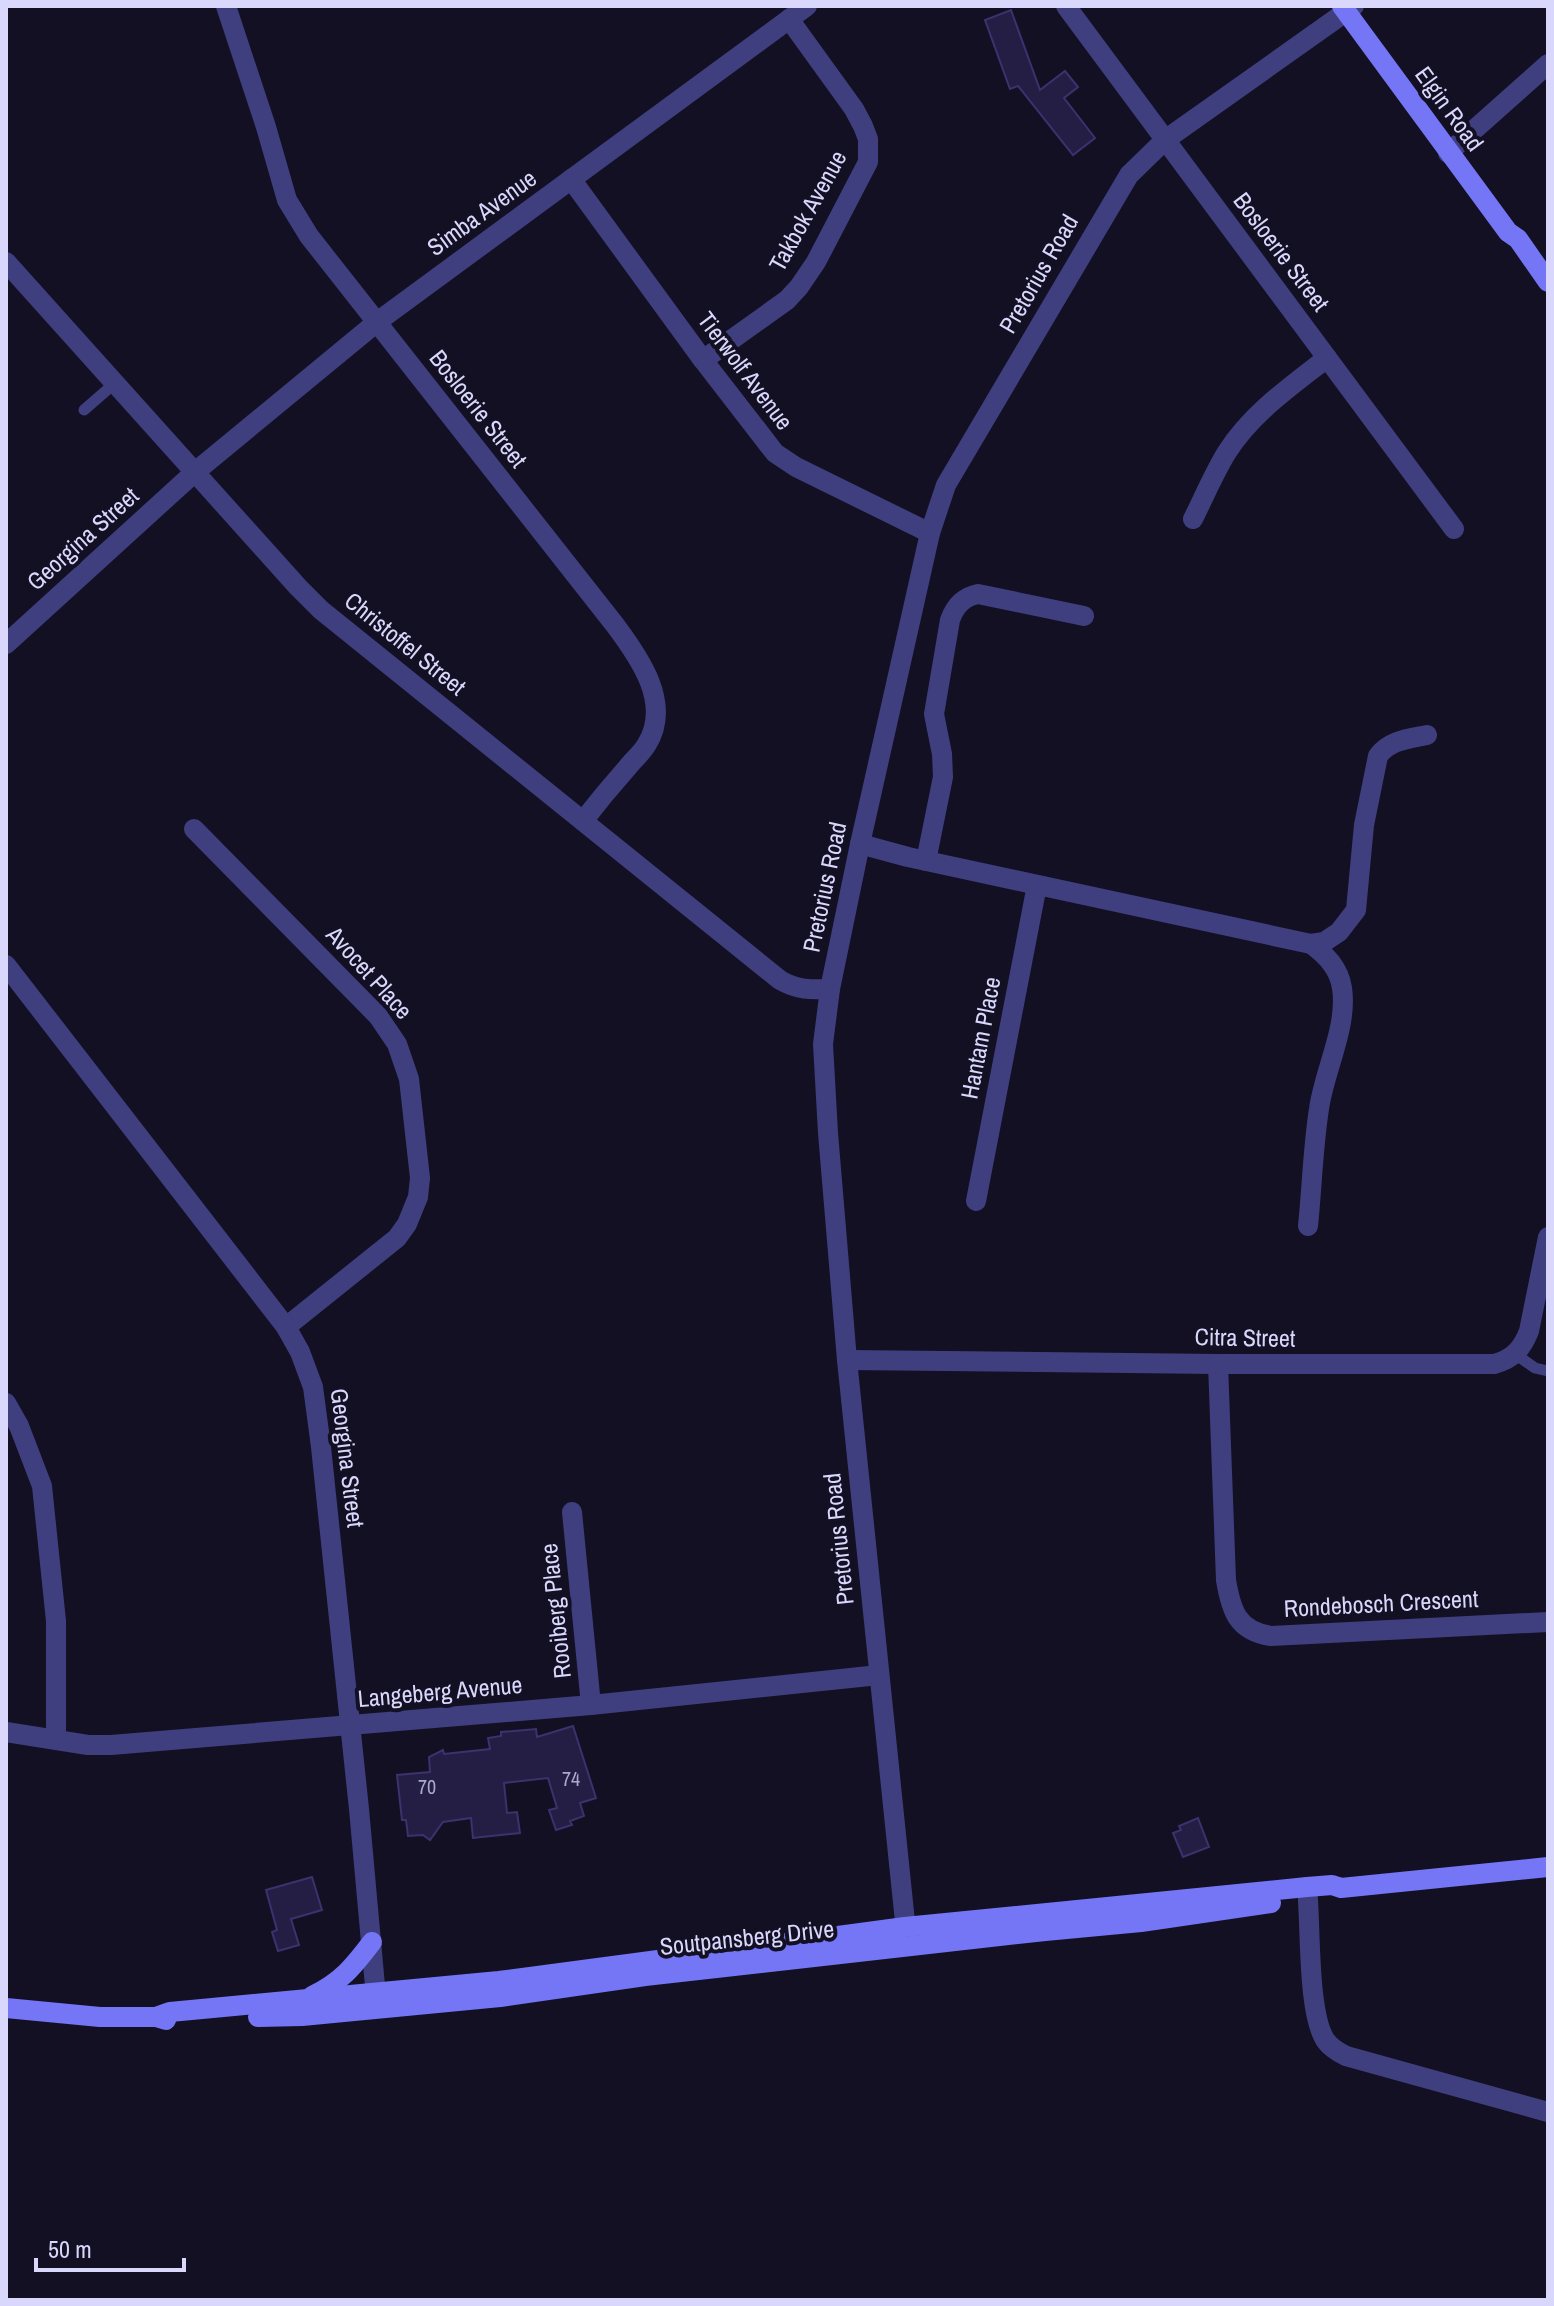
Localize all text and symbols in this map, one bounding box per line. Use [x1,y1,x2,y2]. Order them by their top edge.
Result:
street label: Elgin Road [1408,60,1491,157]
street label: Takbok Avenue [761,144,853,277]
street label: Simba Avenue [420,162,542,263]
street label: Bosloerie Street [1227,185,1337,318]
street label: Pretorius Road [991,208,1085,339]
street label: Tierwolf Avenue [691,305,801,436]
street label: Bosloerie Street [423,343,535,474]
street label: Georgina Street [20,479,145,597]
street label: Christoffel Street [338,584,473,702]
street label: Pretorius Road [795,819,853,955]
street label: Avocet Place [319,918,420,1026]
street label: Hantam Place [953,974,1008,1102]
street label: Citra Street [1194,1320,1296,1354]
street label: Georgina Street [324,1386,372,1530]
street label: Pretorius Road [815,1472,861,1607]
street label: Rooiberg Place [532,1542,578,1680]
street label: Rondebosch Crescent [1283,1582,1480,1624]
street label: Langeberg Avenue [356,1668,523,1714]
house number: 74 [562,1765,580,1792]
house number: 70 [418,1773,436,1800]
street label: Soutpansberg Drive [658,1912,836,1962]
scale bar [36,2222,184,2272]
text: 50 m [48,2233,92,2265]

